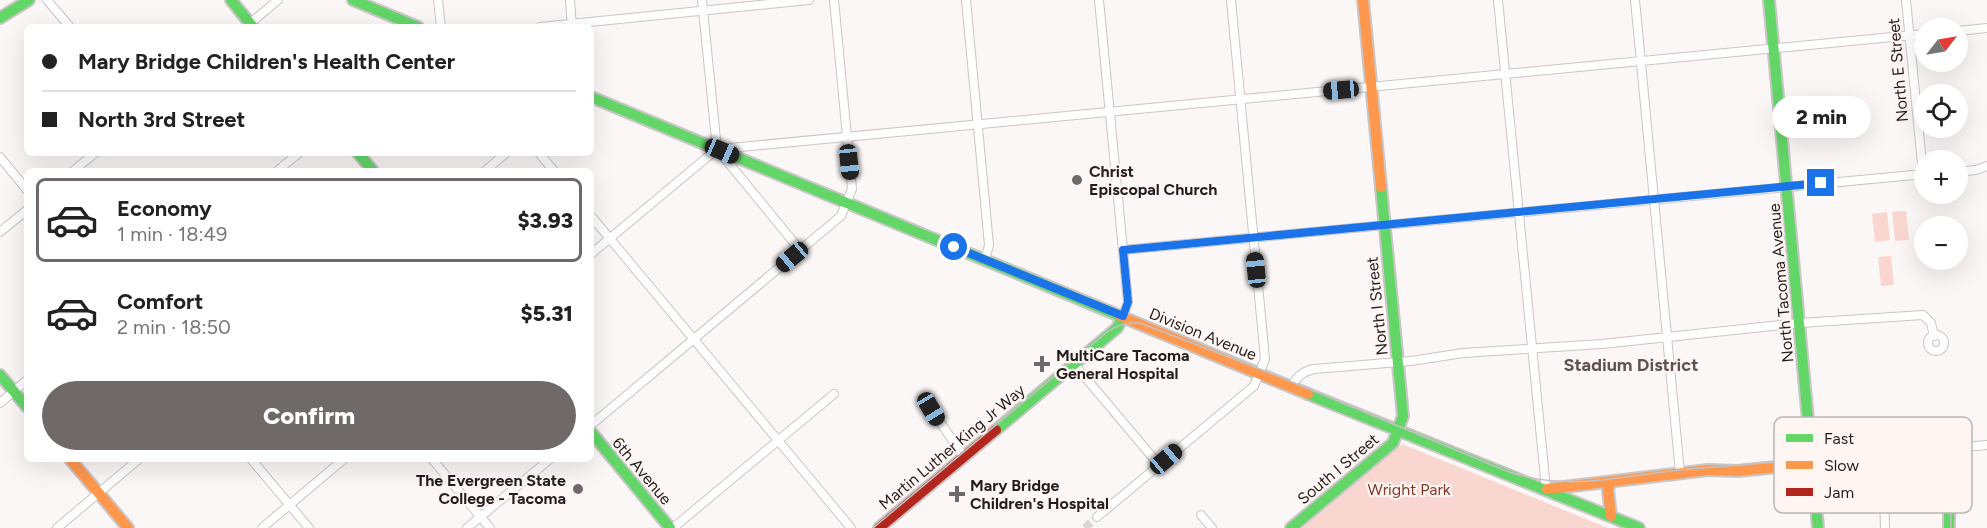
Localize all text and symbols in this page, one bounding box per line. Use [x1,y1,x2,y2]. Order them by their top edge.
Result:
street label: North E Street [1884,17,1912,123]
north arrow [1914,18,1968,72]
map controls [1914,18,1968,270]
text: Mary Bridge Children's Health Center [78,48,455,75]
car [1322,79,1360,101]
button: locate [1914,84,1968,138]
callout: 2 min [1772,96,1870,138]
text: 2 min [1796,105,1847,129]
text: North 3rd Street [78,106,245,133]
car [702,136,742,166]
car [838,143,860,181]
button: + [1914,150,1968,204]
place label: Christ Episcopal Church [1089,162,1217,199]
route end [1807,169,1834,196]
marker: Christ Episcopal Church [1070,173,1084,187]
icon: car [45,193,99,247]
text: Economy [117,195,212,222]
street label: North Tacoma Avenue [1765,202,1797,363]
text: $3.93 [517,207,573,234]
button: − [1914,216,1968,270]
text: 1 min · 18:49 [117,222,227,246]
route start [940,233,967,260]
car [772,239,812,275]
car [1245,251,1267,289]
street label: North I Street [1362,256,1392,356]
icon: car [45,286,99,340]
text: Comfort [117,288,203,315]
text: $5.31 [520,300,573,327]
street label: Division Avenue [1147,304,1260,364]
text: 2 min · 18:50 [117,315,231,339]
place label: MultiCare Tacoma General Hospital [1056,346,1190,383]
district label: Stadium District [1564,354,1698,376]
marker: MultiCare Tacoma General Hospital [1033,355,1051,373]
street label: Martin Luther King Jr Way [875,380,1029,514]
button: Confirm [42,381,576,450]
car [914,389,948,429]
legend [1774,417,1972,513]
text: Fast [1824,429,1854,448]
street label: South I Street [1294,430,1382,508]
street label: 6th Avenue [608,433,676,509]
car [1146,441,1186,477]
text: Slow [1824,456,1859,475]
place label: The Evergreen State College - Tacoma [416,471,566,508]
place label: Mary Bridge Children's Hospital [970,476,1109,513]
park label: Wright Park [1367,480,1451,499]
marker: The Evergreen State College - Tacoma [571,482,585,496]
text: Jam [1824,483,1854,502]
marker: Mary Bridge Children's Hospital [948,485,966,503]

